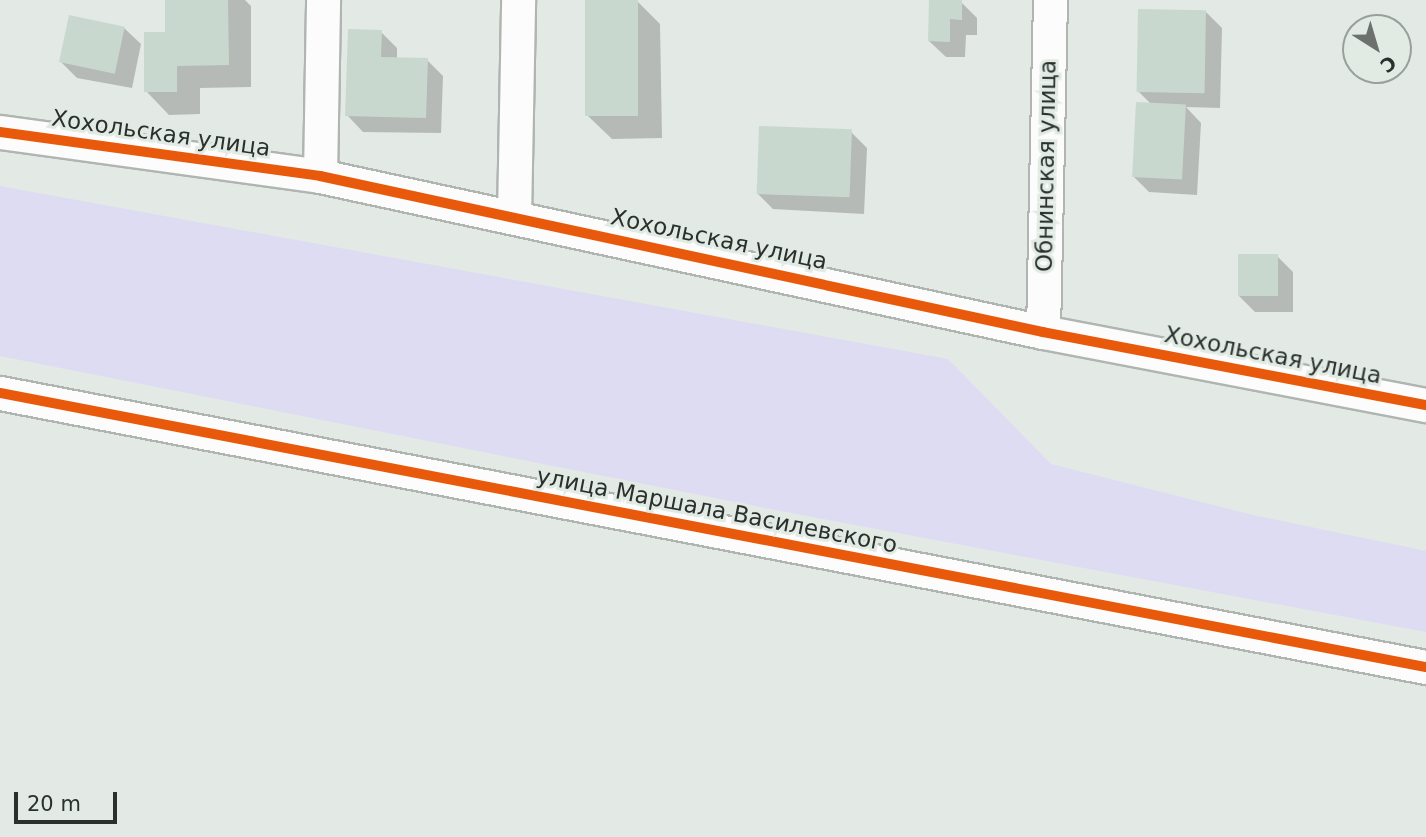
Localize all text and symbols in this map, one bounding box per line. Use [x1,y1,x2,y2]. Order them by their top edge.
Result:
north arrow [1342,14,1412,84]
text: С [1376,51,1401,77]
street label: Обнинская улица [1030,60,1062,272]
street label: Хохольская улица [50,104,272,162]
street label: Хохольская улица [608,203,830,275]
street label: Хохольская улица [1162,320,1384,390]
street label: улица Маршала Василевского [534,461,900,559]
scale bar [18,778,121,822]
text: 20 m [27,792,81,816]

